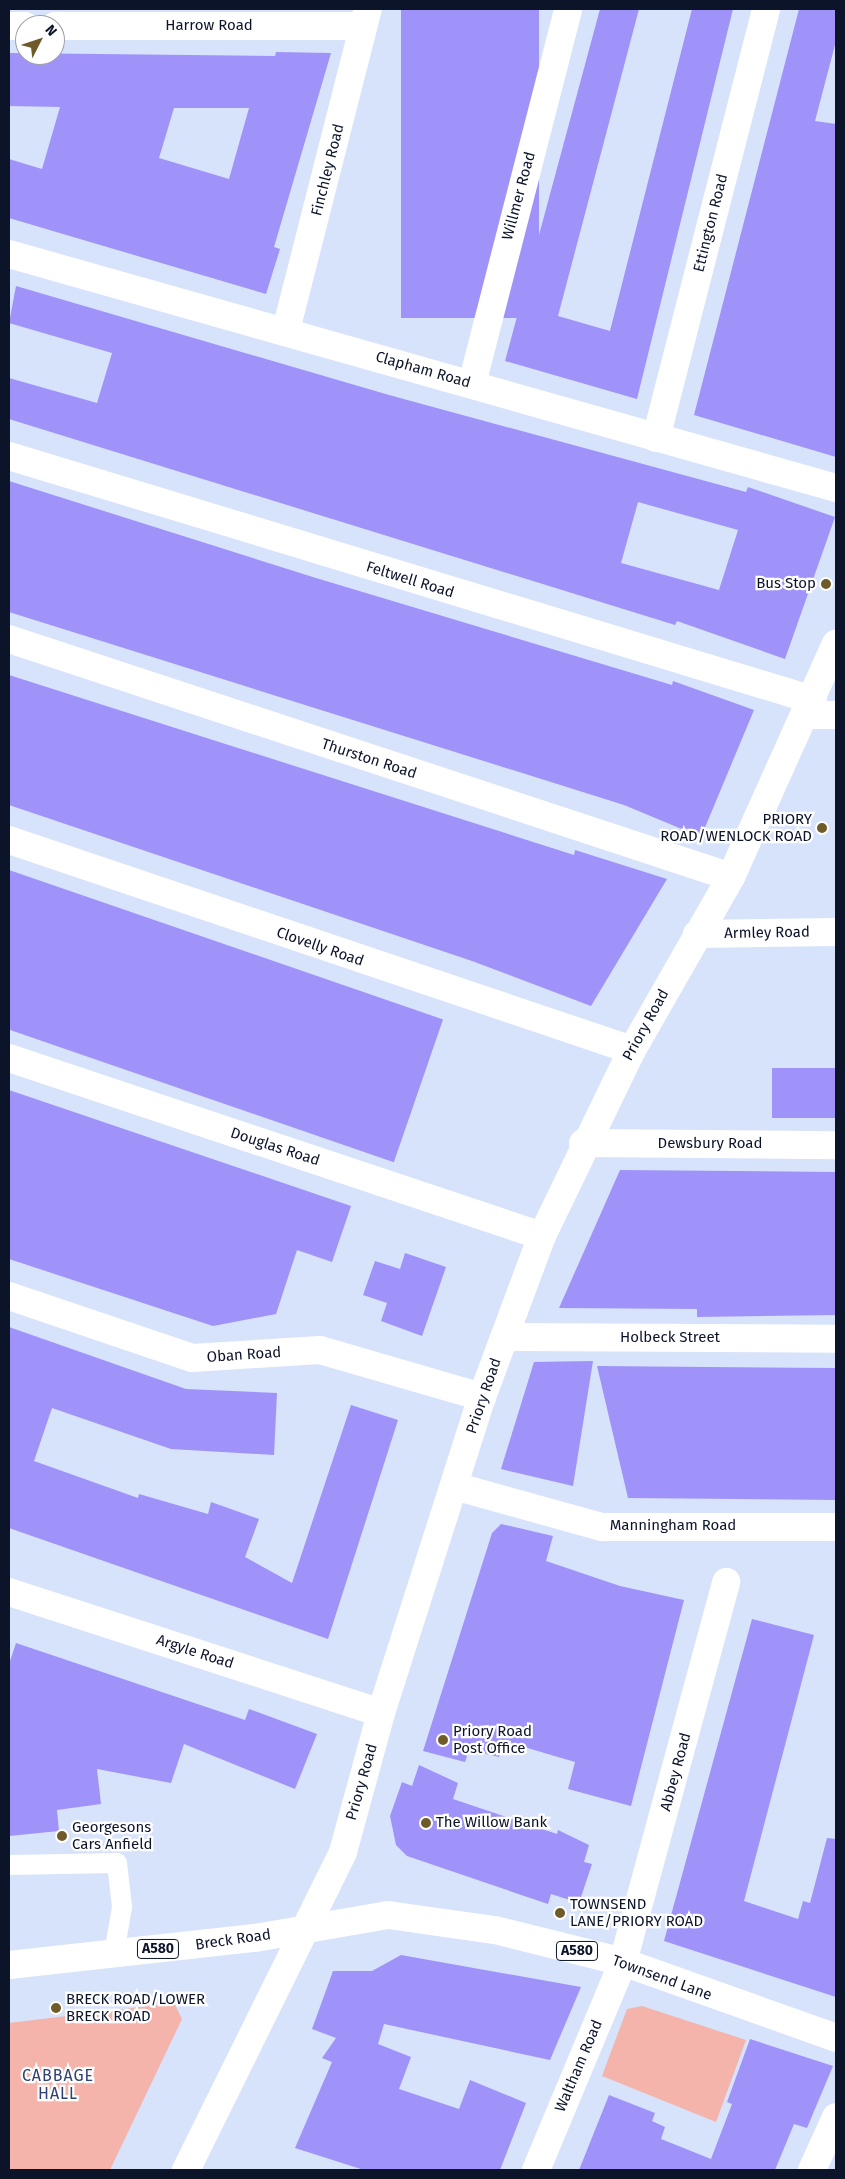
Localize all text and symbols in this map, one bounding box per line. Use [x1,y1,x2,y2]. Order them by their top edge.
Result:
north arrow [15,15,65,65]
street label: Harrow Road [165,17,253,35]
text: N [41,21,60,40]
street label: Finchley Road [308,122,348,218]
street label: Willmer Road [499,150,539,242]
street label: Ettington Road [690,172,732,274]
street label: Clapham Road [373,348,473,392]
street label: Feltwell Road [364,558,456,602]
place label: Bus Stop [756,575,816,593]
marker: Bus Stop [820,578,832,590]
street label: Thurston Road [319,735,419,783]
place label: PRIORY ROAD/WENLOCK ROAD [660,810,812,845]
marker: PRIORY ROAD/WENLOCK ROAD [816,822,828,834]
street label: Armley Road [724,923,810,943]
street label: Clovelly Road [274,924,366,970]
street label: Priory Road [619,986,673,1064]
street label: Douglas Road [228,1124,322,1170]
street label: Dewsbury Road [658,1135,762,1153]
street label: Holbeck Street [620,1329,720,1347]
street label: Oban Road [206,1343,282,1367]
street label: Priory Road [463,1356,505,1436]
street label: Manningham Road [610,1517,736,1535]
street label: Argyle Road [154,1631,236,1673]
place label: Priory Road Post Office [453,1722,532,1757]
street label: Abbey Road [657,1731,695,1813]
marker: Priory Road Post Office [437,1734,449,1746]
street label: Priory Road [342,1742,382,1822]
place label: The Willow Bank [436,1814,547,1832]
marker: The Willow Bank [420,1817,432,1829]
place label: Georgesons Cars Anfield [72,1818,152,1853]
marker: Georgesons Cars Anfield [56,1830,68,1842]
place label: TOWNSEND LANE/PRIORY ROAD [570,1895,703,1930]
marker: TOWNSEND LANE/PRIORY ROAD [554,1907,566,1919]
street label: Breck Road [194,1926,272,1954]
road number: A580 [137,1938,179,1960]
road number: A580 [556,1940,598,1962]
street label: Townsend Lane [610,1952,714,2004]
place label: BRECK ROAD/LOWER BRECK ROAD [66,1990,205,2025]
marker: BRECK ROAD/LOWER BRECK ROAD [50,2002,62,2014]
street label: Waltham Road [552,2017,606,2115]
district label: CABBAGE HALL [21,2066,95,2104]

